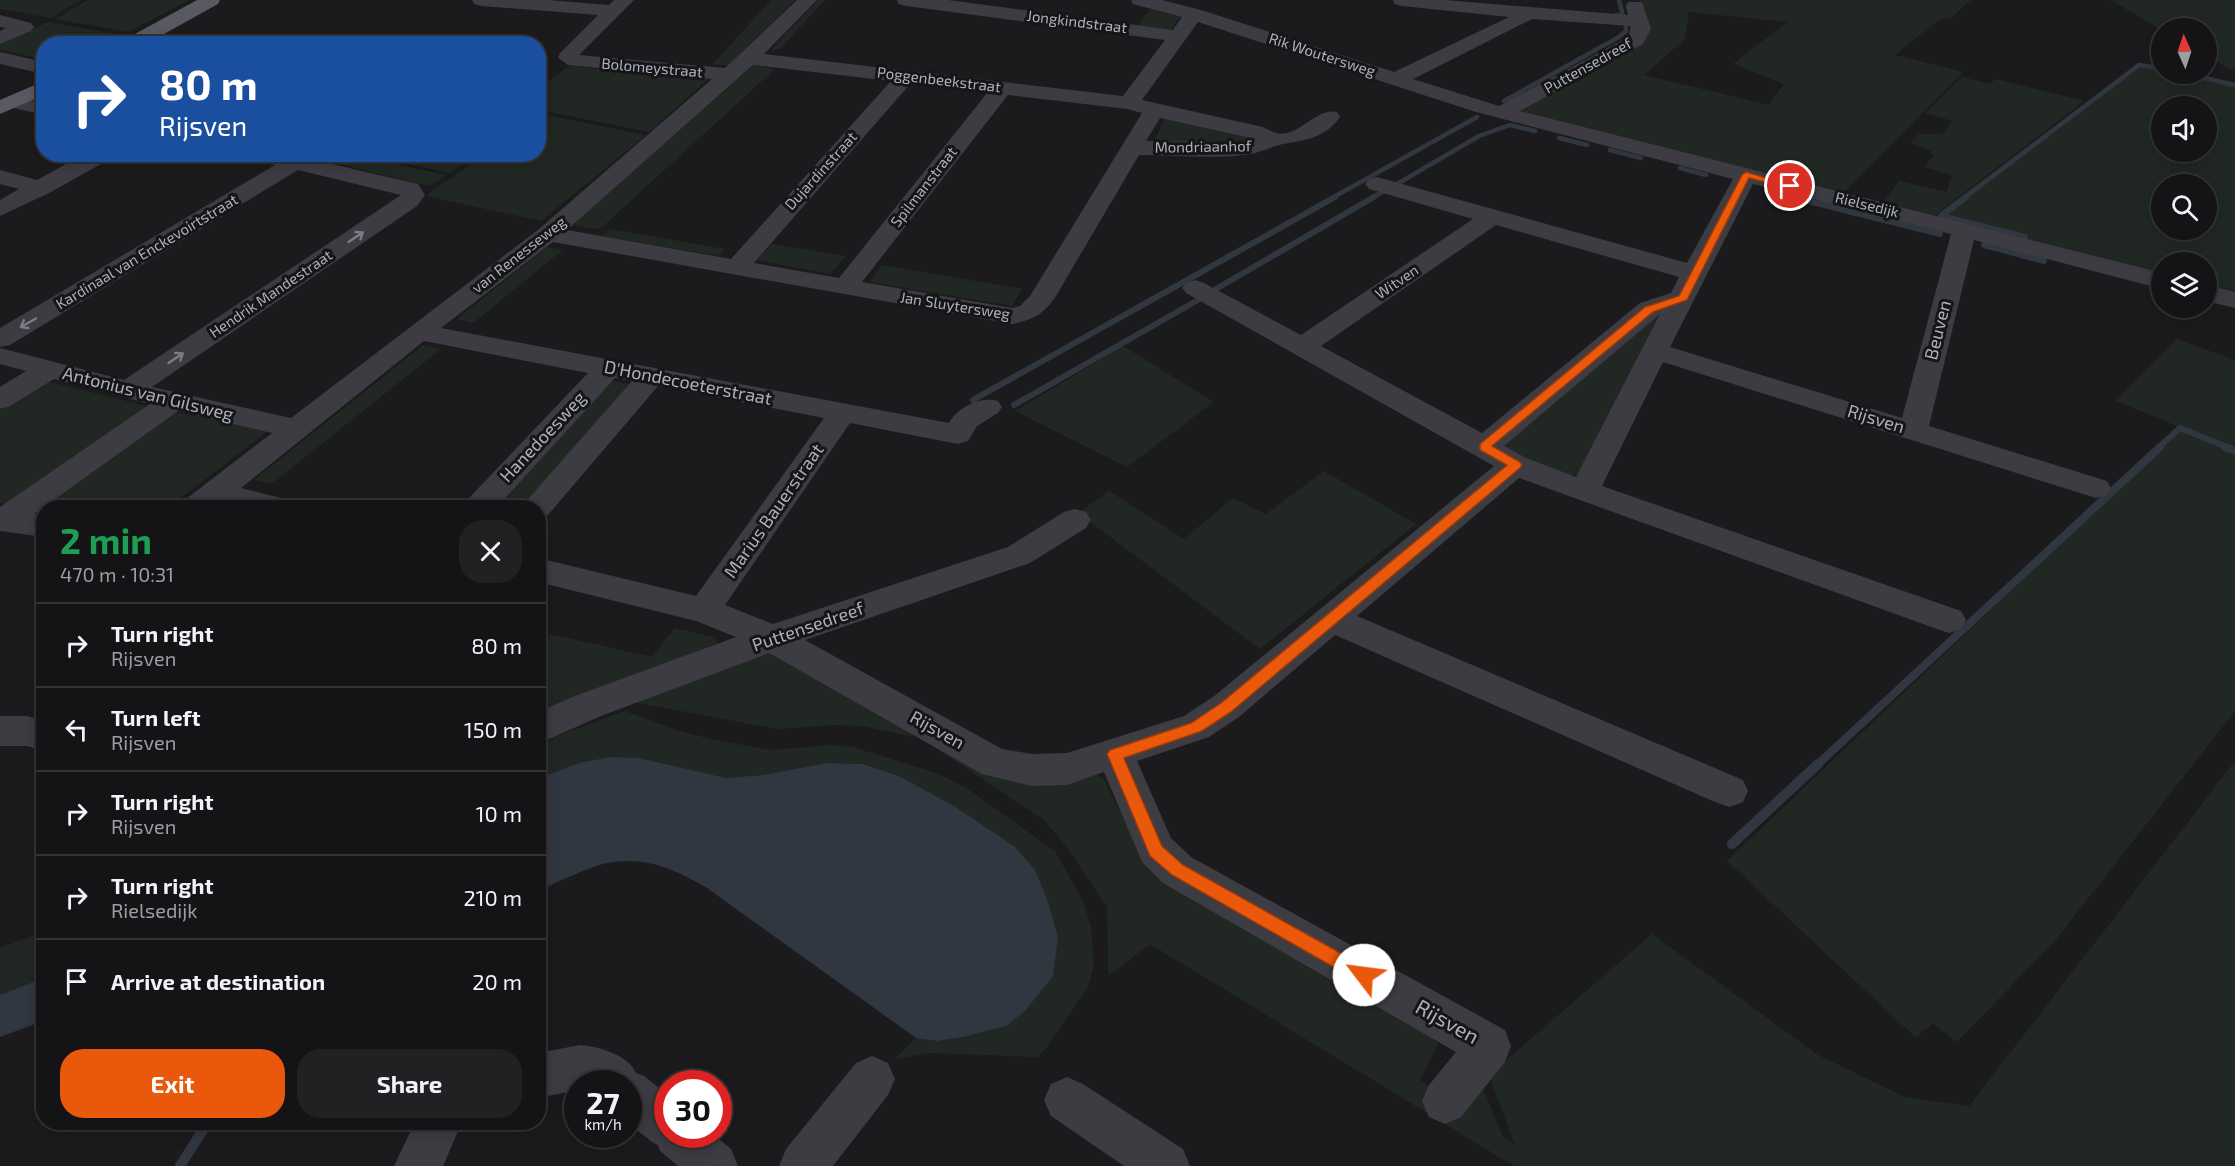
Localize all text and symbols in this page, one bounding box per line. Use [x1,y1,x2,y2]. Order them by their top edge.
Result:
street label: Jongkindstraat [1026,6,1129,36]
north arrow [2151,18,2217,84]
map controls [2151,18,2217,318]
street label: Rik Woutersweg [1267,28,1378,80]
street label: Puttensedreef [1541,33,1635,97]
street label: Bolomeystraat [601,54,704,80]
text: 80 m [159,58,258,108]
icon: right [60,60,138,138]
street label: Poggenbeekstraat [876,62,1002,96]
button: sound [2151,96,2217,162]
text: Rijsven [159,109,247,141]
street label: Dujardinstraat [780,127,861,214]
street label: Mondriaanhof [1154,136,1252,156]
street label: Spilmanstraat [886,142,960,230]
pin [1764,160,1815,211]
icon: arrive [1773,169,1806,202]
button: search [2151,174,2217,240]
street label: Rielsedijk [1833,187,1901,222]
street label: Kardinaal van Enckevoirtstraat [52,189,241,313]
street label: van Renesseweg [468,212,569,296]
one-way arrow [347,231,363,243]
street label: Hendrik Mandestraat [206,245,335,341]
button: layers [2151,252,2217,318]
street label: Witven [1371,260,1421,302]
street label: Jan Sluytersweg [899,287,1012,323]
street label: Beuven [1919,298,1955,362]
one-way arrow [20,317,37,329]
one-way arrow [168,351,185,364]
street label: D'Hondecoeterstraat [602,355,774,409]
street label: Antonius van Gilsweg [61,361,236,425]
street label: Hanedoesweg [495,386,590,486]
street label: Rijsven [1845,399,1908,437]
street label: Marius Bauerstraat [719,439,828,582]
text: 2 min [60,518,152,561]
button: close [459,520,522,583]
text: 470 m · 10:31 [60,562,174,586]
street label: Puttensedreef [749,596,868,656]
text: Turn right [111,620,213,646]
icon: right [60,629,93,662]
text: 80 m [471,632,522,658]
text: Rijsven [111,646,176,670]
text: Turn left [111,704,200,730]
street label: Rijsven [906,705,969,753]
icon: left [60,713,93,746]
text: 150 m [464,716,522,742]
text: Rijsven [111,730,176,754]
text: Turn right [111,788,213,814]
icon: right [60,797,93,830]
text: 10 m [476,800,522,826]
text: Rijsven [111,814,176,838]
text: Turn right [111,872,213,898]
icon: right [60,881,93,914]
text: 210 m [463,884,522,910]
text: Rielsedijk [111,898,198,922]
position arrow [1332,943,1396,1007]
icon: arrive [60,965,93,998]
text: Arrive at destination [111,968,325,994]
text: 20 m [472,968,522,994]
street label: Rijsven [1411,993,1484,1049]
button: Exit [60,1049,285,1118]
button: Share [297,1049,522,1118]
speed limit sign: 30 [654,1070,732,1148]
text: 27 [586,1084,620,1120]
text: km/h [584,1115,622,1133]

